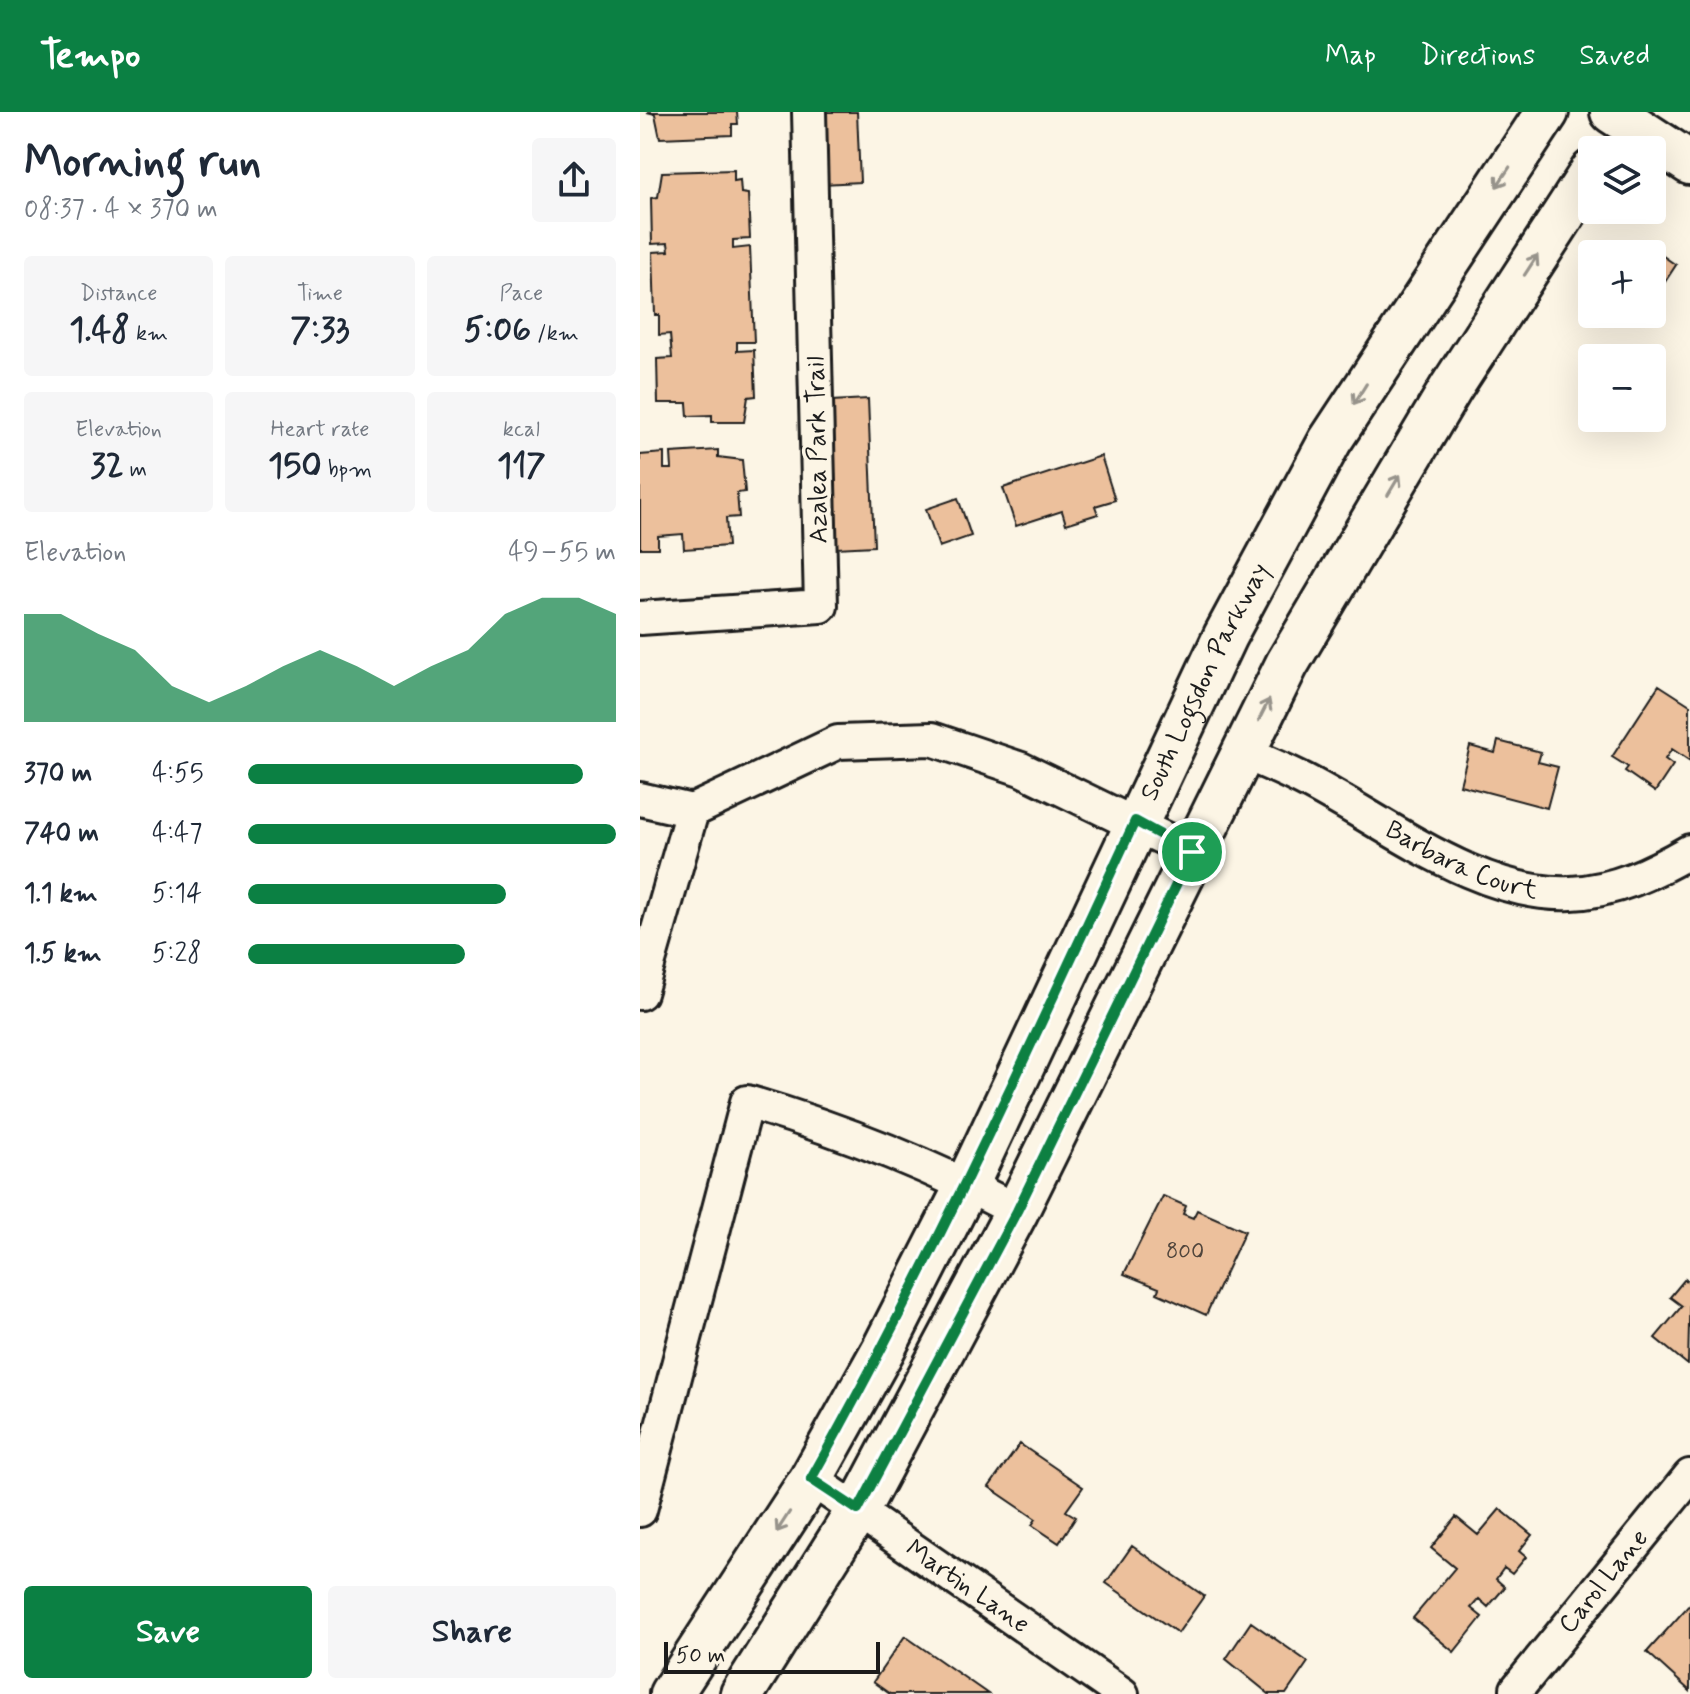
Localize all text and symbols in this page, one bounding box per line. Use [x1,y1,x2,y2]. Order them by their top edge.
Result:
text: Tempo [40,32,141,81]
text: Map [1325,38,1376,75]
text: Directions [1420,38,1535,75]
text: Saved [1579,38,1650,75]
text: Morning run [24,134,261,192]
map controls [1578,136,1666,432]
button: layers [1578,136,1666,224]
button: share [532,138,616,222]
one-way arrow [1495,165,1511,187]
text: 08:37 · 4 × 370 m [24,193,218,227]
button: + [1578,240,1666,328]
one-way arrow [1524,254,1540,277]
text: Distance [80,280,157,308]
text: Time [297,280,343,308]
text: Pace [499,280,543,308]
text: 1.48 [69,308,130,353]
text: 7:33 [290,308,350,353]
text: 5:06 [464,308,531,353]
text: km [130,320,168,348]
text: /km [531,320,579,348]
button: − [1578,344,1666,432]
street label: Azalea Park Trail [799,356,837,544]
one-way arrow [1351,382,1367,405]
text: Elevation [75,416,162,444]
text: Heart rate [271,416,369,444]
text: kcal [503,416,540,444]
text: 32 [90,444,124,489]
text: 150 [268,444,322,489]
text: 117 [497,444,546,489]
text: m [124,456,147,484]
text: bpm [322,456,372,484]
one-way arrow [1386,474,1402,497]
text: Elevation [24,536,126,570]
text: 49–55 m [508,536,616,570]
street label: South Logsdon Parkway [1133,557,1278,807]
one-way arrow [1256,699,1272,723]
text: 370 m [24,757,92,791]
text: 4:55 [152,757,204,791]
street label: Barbara Court [1379,813,1540,908]
text: 740 m [24,817,99,851]
text: 4:47 [152,817,202,851]
pin [1158,818,1226,886]
icon: arrive [1170,830,1214,874]
text: 1.1 km [24,877,98,911]
text: 5:14 [152,877,202,911]
text: 1.5 km [24,937,102,971]
text: 5:28 [152,937,202,971]
house number: 800 [1166,1238,1204,1266]
one-way arrow [775,1510,791,1533]
street label: Carol Lane [1551,1523,1657,1641]
street label: Martin Lane [899,1532,1036,1642]
button: Save [24,1586,312,1678]
button: Share [328,1586,616,1678]
scale bar [664,1638,880,1674]
text: 50 m [676,1642,725,1670]

